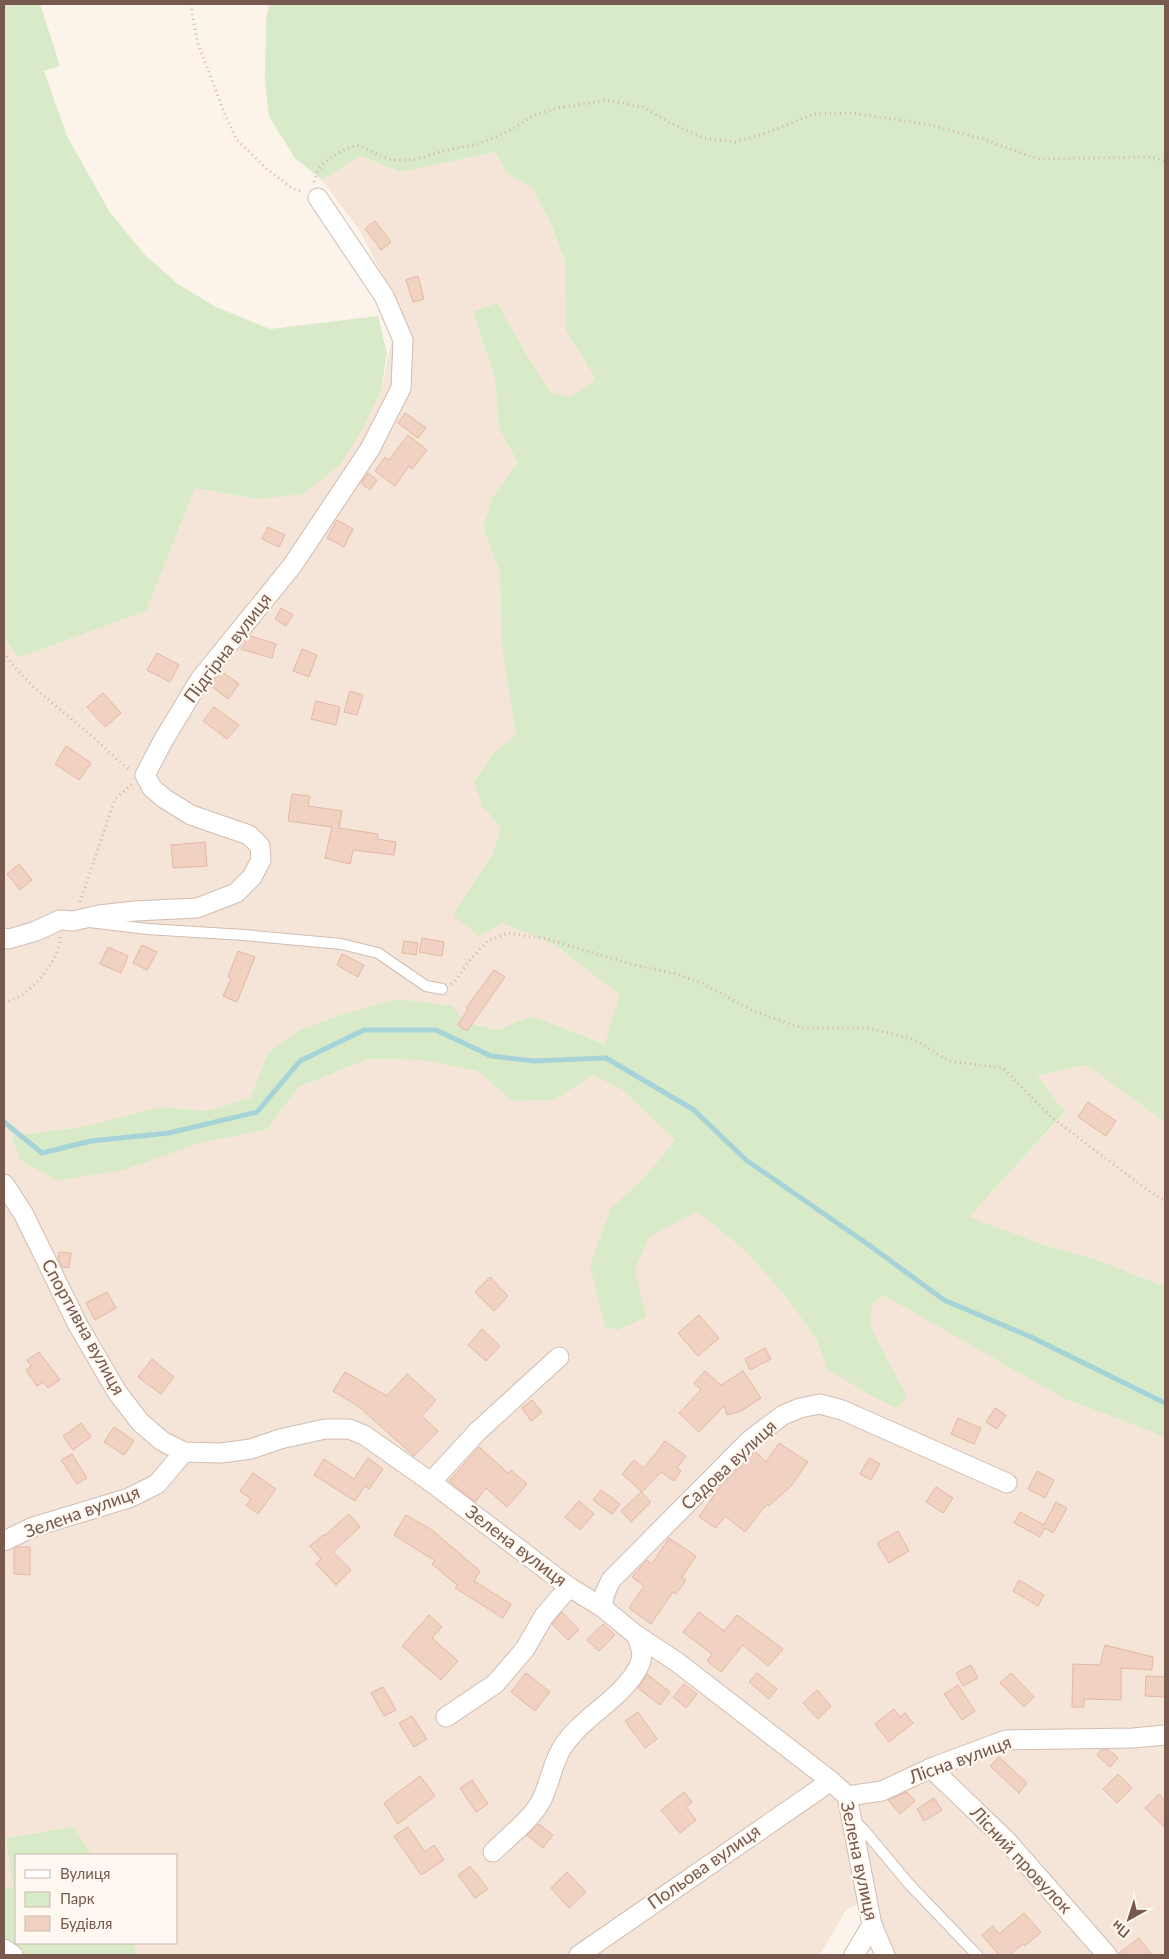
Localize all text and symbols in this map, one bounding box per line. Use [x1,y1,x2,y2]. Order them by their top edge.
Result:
street label: Підгірна вулиця [179,588,276,707]
street label: Спортивна вулиця [37,1255,130,1398]
street label: Садова вулиця [676,1414,781,1514]
street label: Зелена вулиця [21,1480,142,1542]
street label: Зелена вулиця [462,1500,572,1590]
street label: Лісна вулиця [905,1730,1014,1788]
street label: Зелена вулиця [837,1799,883,1922]
street label: Лісний провулок [966,1800,1078,1918]
street label: Польова вулиця [643,1819,764,1913]
legend [15,1854,178,1944]
text: Вулиця [60,1864,110,1882]
text: Парк [60,1889,95,1907]
north arrow [1104,1894,1154,1944]
text: Будівля [60,1914,112,1932]
text: Пн [1108,1917,1133,1942]

